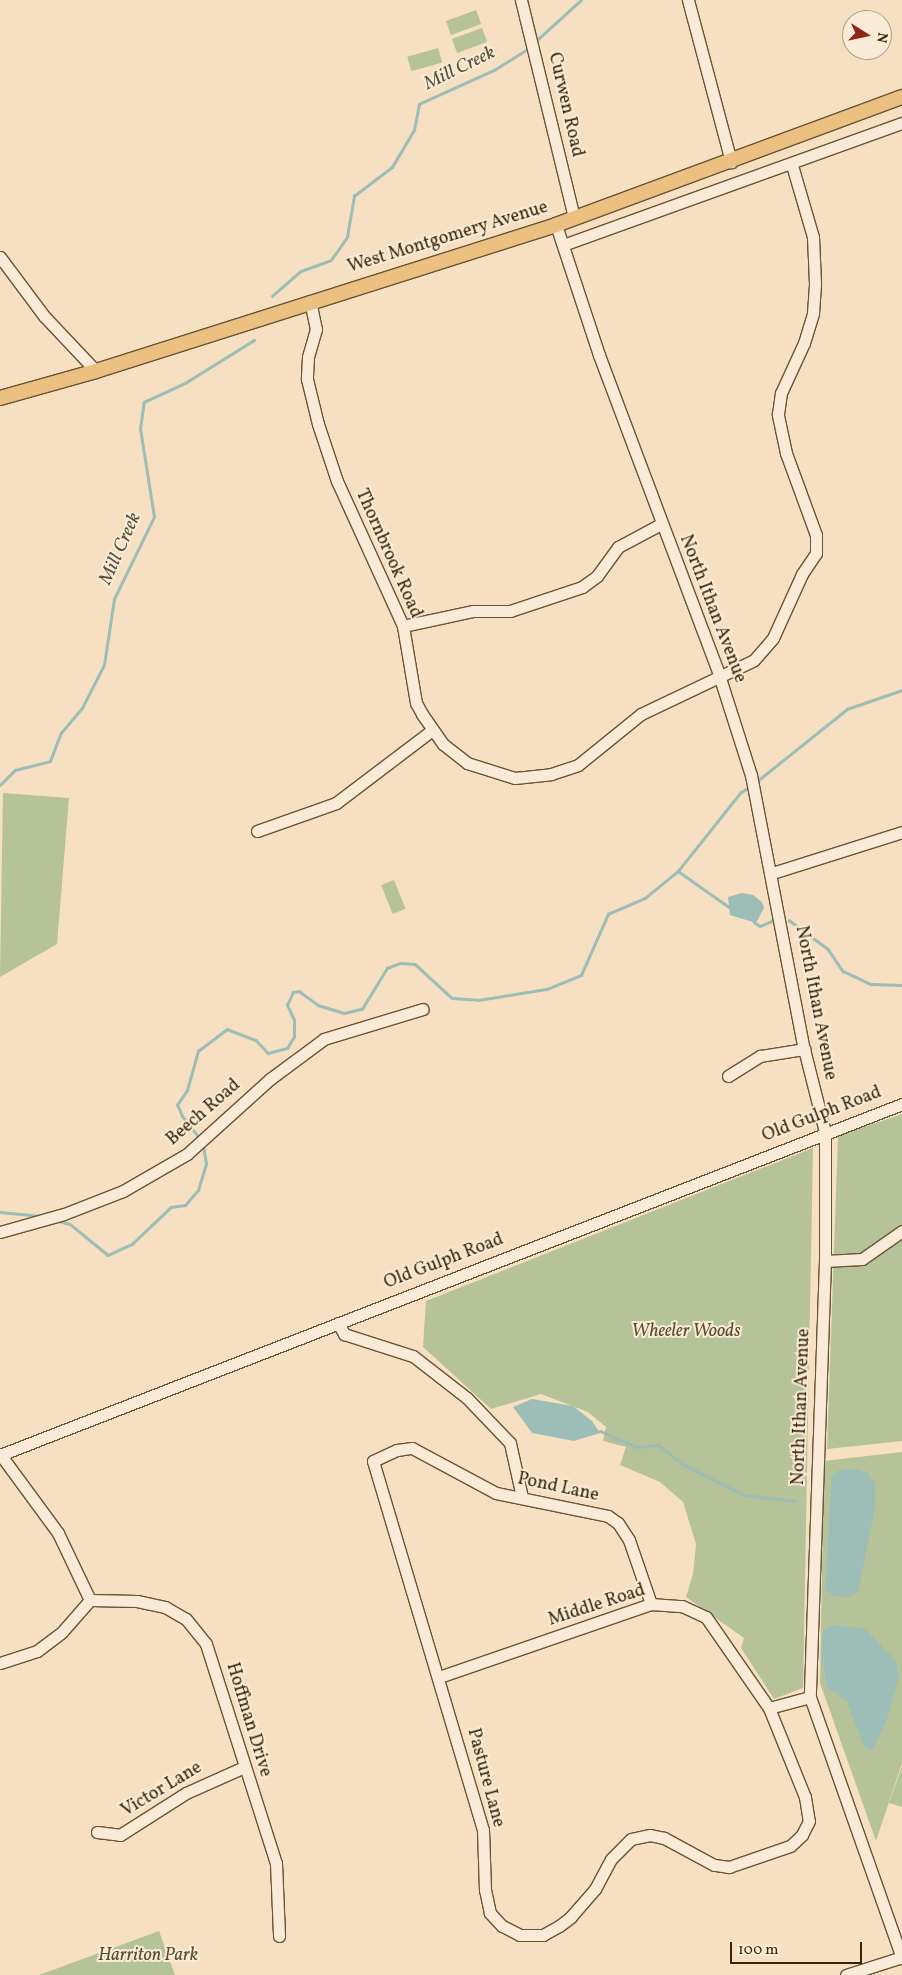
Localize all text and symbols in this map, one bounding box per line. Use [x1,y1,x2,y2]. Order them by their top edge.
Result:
north arrow [842,10,892,60]
text: N [871,31,892,44]
water label: Mill Creek [421,42,499,96]
street label: Curwen Road [542,51,588,159]
street label: West Montgomery Avenue [345,197,551,279]
street label: Thornbrook Road [350,486,426,622]
water label: Mill Creek [95,509,147,589]
street label: North Ithan Avenue [674,532,750,686]
street label: North Ithan Avenue [789,924,841,1082]
street label: Beech Road [163,1075,245,1151]
street label: Old Gulph Road [759,1082,885,1148]
street label: Old Gulph Road [381,1229,507,1295]
park label: Wheeler Woods [631,1321,741,1343]
street label: North Ithan Avenue [788,1328,816,1486]
street label: Pond Lane [515,1469,601,1507]
street label: Middle Road [546,1580,648,1632]
street label: Hoffman Drive [220,1660,276,1780]
street label: Pasture Lane [461,1726,509,1830]
street label: Victor Lane [118,1758,206,1822]
scale bar [732,1932,864,1964]
text: 100 m [738,1940,778,1961]
park label: Harriton Park [98,1945,198,1967]

